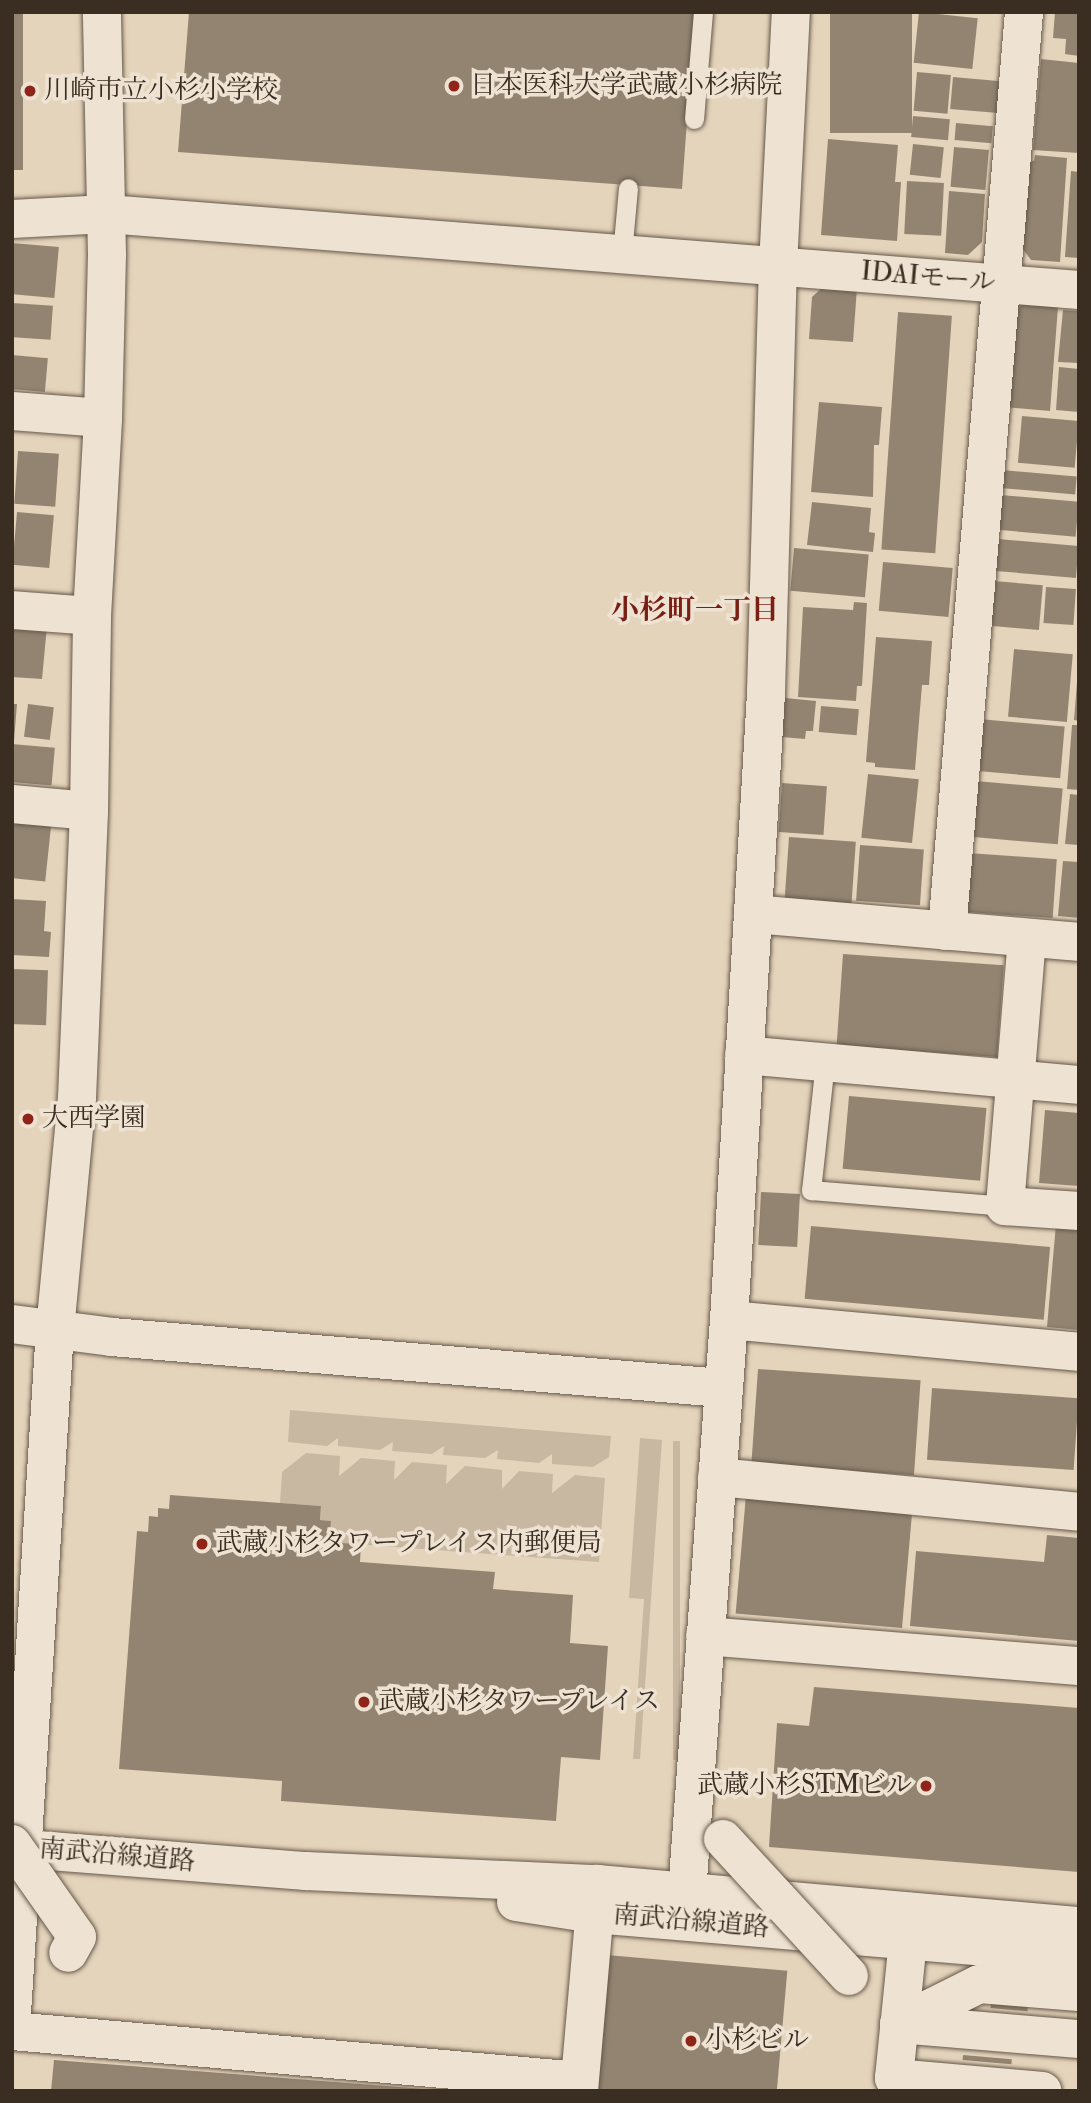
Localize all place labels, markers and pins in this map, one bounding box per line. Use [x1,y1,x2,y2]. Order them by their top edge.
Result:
place label: 日本医科大学武蔵小杉病院 [470,70,782,102]
place label: 川崎市立小杉小学校 [44,75,278,107]
marker: 日本医科大学武蔵小杉病院 [444,76,464,96]
marker: 川崎市立小杉小学校 [22,83,38,99]
place label: 大西学園 [42,1103,146,1135]
marker: 大西学園 [20,1111,36,1127]
place label: 武蔵小杉タワープレイス内郵便局 [216,1528,606,1560]
marker: 武蔵小杉タワープレイス内郵便局 [194,1536,210,1552]
place label: 武蔵小杉タワープレイス [378,1686,664,1718]
marker: 武蔵小杉タワープレイス [356,1694,372,1710]
place label: 武蔵小杉STMビル [697,1770,912,1802]
marker: 武蔵小杉STMビル [918,1778,934,1794]
place label: 小杉ビル [705,2025,809,2057]
marker: 小杉ビル [683,2033,699,2049]

